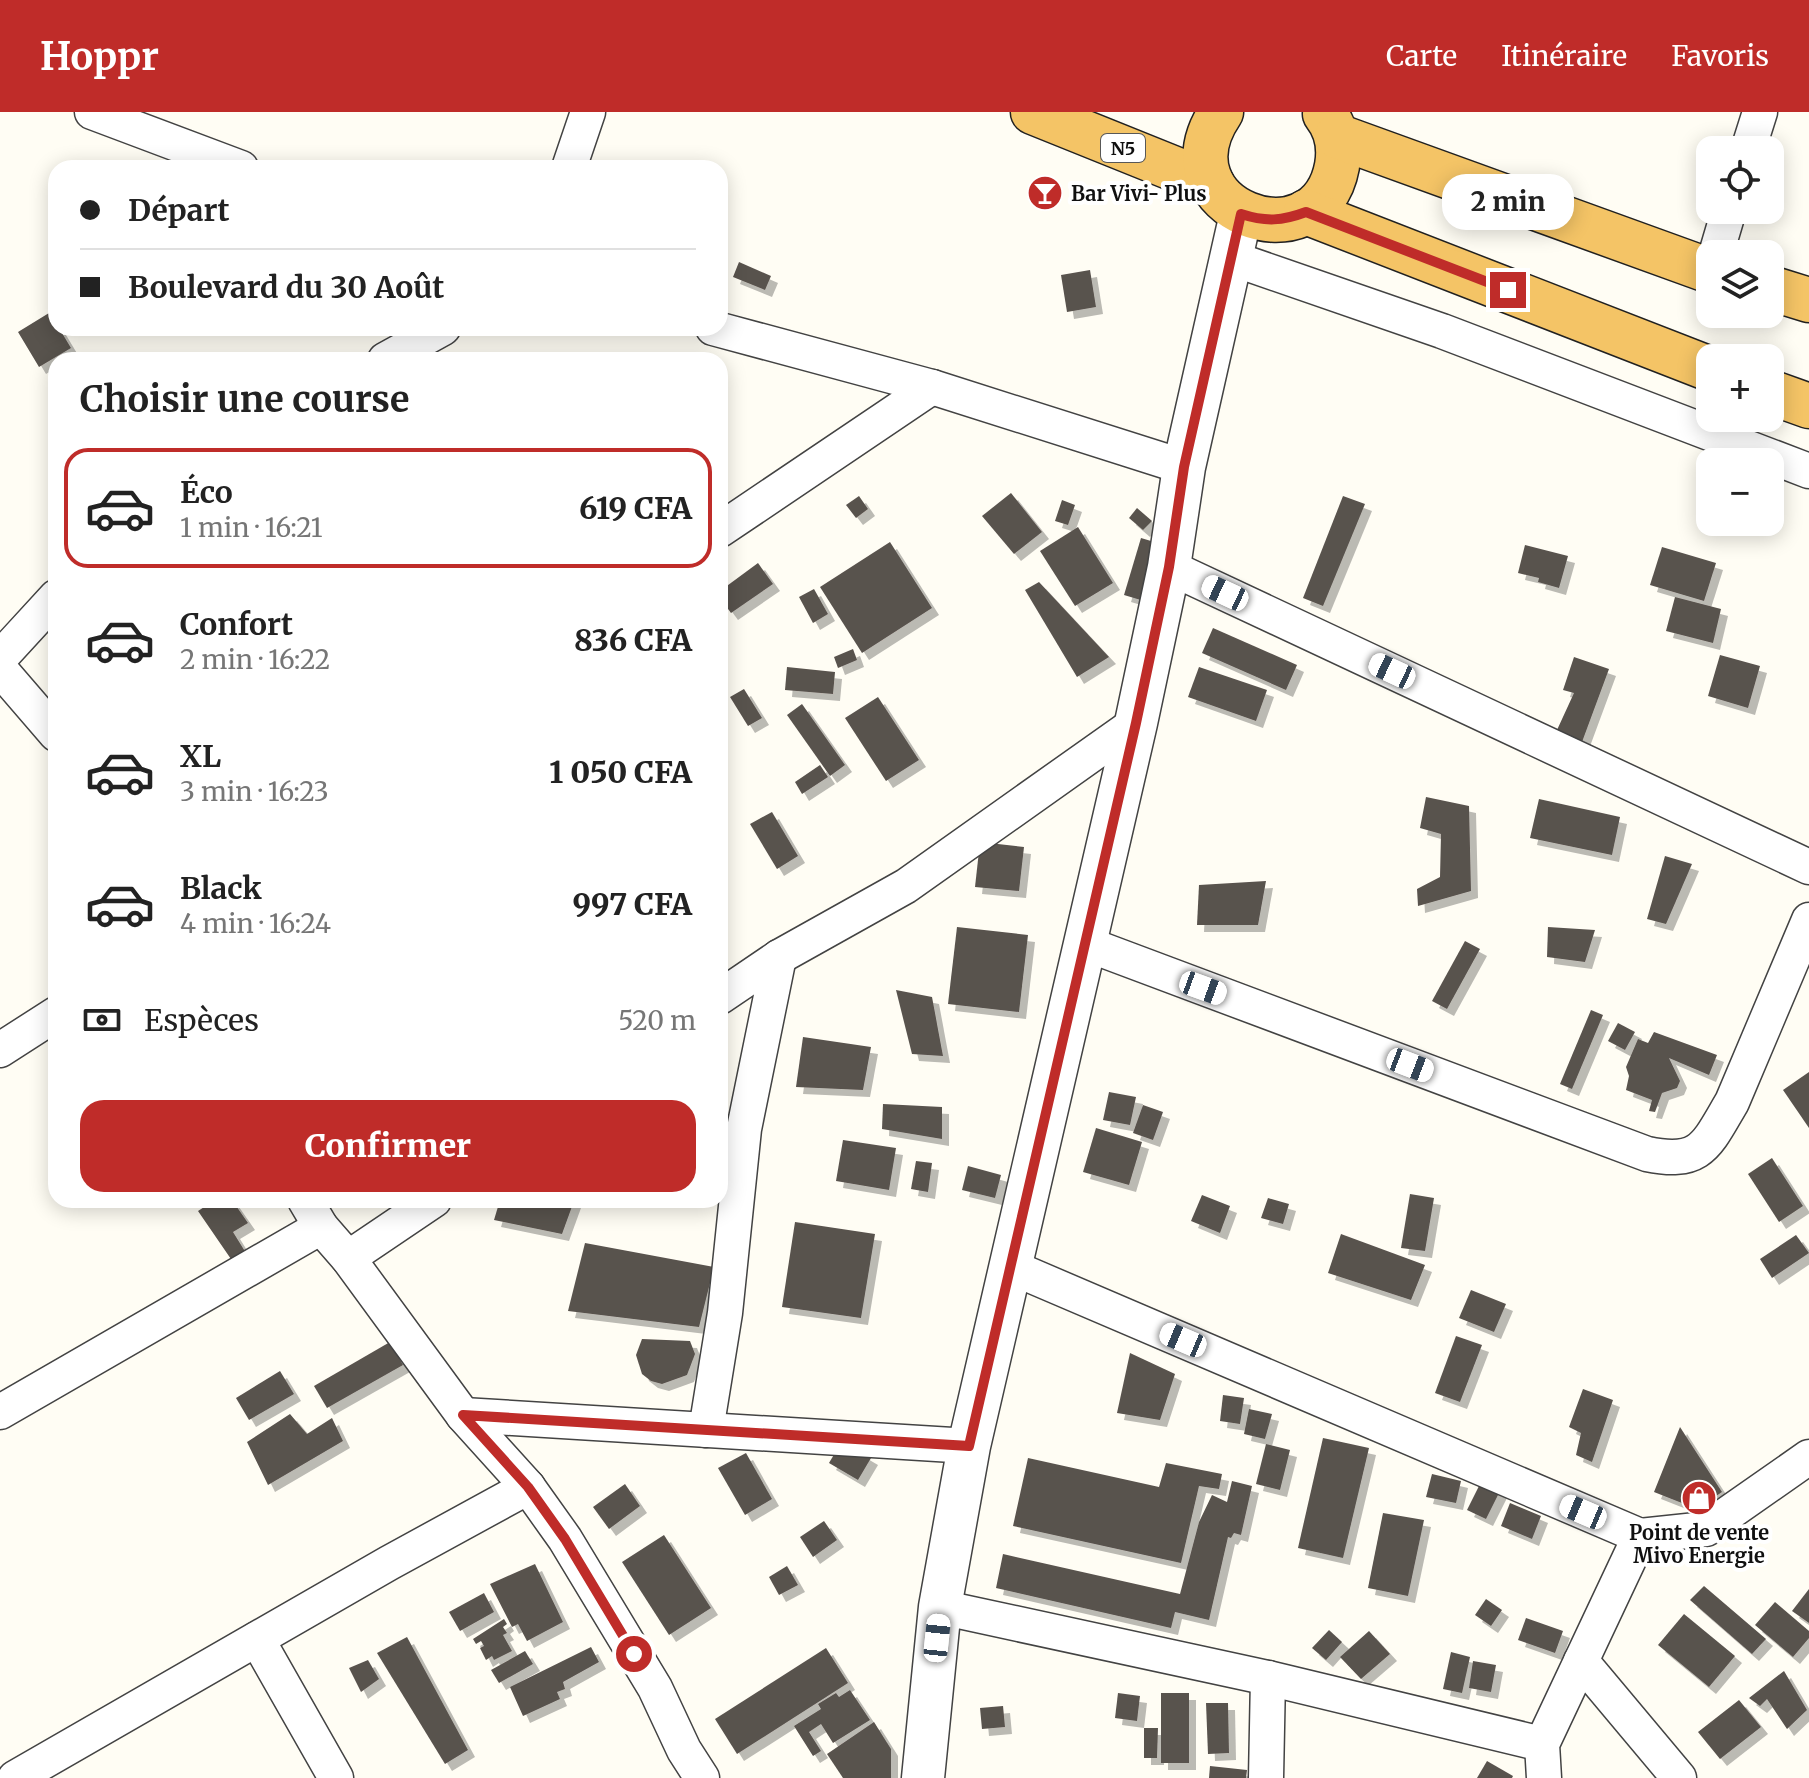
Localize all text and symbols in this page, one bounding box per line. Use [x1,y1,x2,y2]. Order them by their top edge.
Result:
text: Hoppr [40,33,159,80]
text: Carte [1386,38,1457,74]
text: Itinéraire [1501,38,1627,74]
text: Favoris [1671,38,1769,74]
road number: N5 [1101,134,1145,162]
map controls [1696,136,1784,536]
button: locate [1696,136,1784,224]
bar icon: Bar Vivi- Plus [1026,174,1064,212]
callout: 2 min [1442,174,1574,230]
place label: Bar Vivi- Plus [1071,181,1207,206]
text: 2 min [1471,185,1545,218]
text: Départ [128,191,230,229]
button: layers [1696,240,1784,328]
text: Boulevard du 30 Août [128,268,444,306]
route end [1490,272,1526,308]
button: + [1696,344,1784,432]
text: Choisir une course [80,377,409,422]
button: − [1696,448,1784,536]
icon: car [84,472,156,544]
text: Éco [180,473,233,511]
text: 619 CFA [579,489,692,527]
text: 1 min · 16:21 [180,511,323,544]
car [1198,572,1252,614]
icon: car [84,604,156,676]
text: Confort [180,605,293,643]
text: 836 CFA [574,621,692,659]
text: 2 min · 16:22 [180,643,330,676]
car [1365,650,1419,692]
icon: car [84,736,156,808]
text: XL [180,737,221,775]
text: 1 050 CFA [549,753,692,791]
text: 3 min · 16:23 [180,775,329,808]
icon: car [84,868,156,940]
text: Black [180,869,262,907]
text: 997 CFA [572,885,692,923]
text: 4 min · 16:24 [180,907,331,940]
car [1176,969,1230,1007]
icon: cash [80,998,124,1042]
text: Espèces [144,1001,259,1039]
text: 520 m [618,1004,696,1037]
car [1383,1045,1437,1085]
button: Confirmer [80,1100,696,1192]
car [1156,1320,1210,1360]
shop icon: Point de vente Mivo Energie [1680,1479,1718,1517]
car [1556,1492,1610,1532]
place label: Point de vente Mivo Energie [1629,1520,1769,1568]
car [923,1613,951,1663]
route start [616,1636,652,1672]

